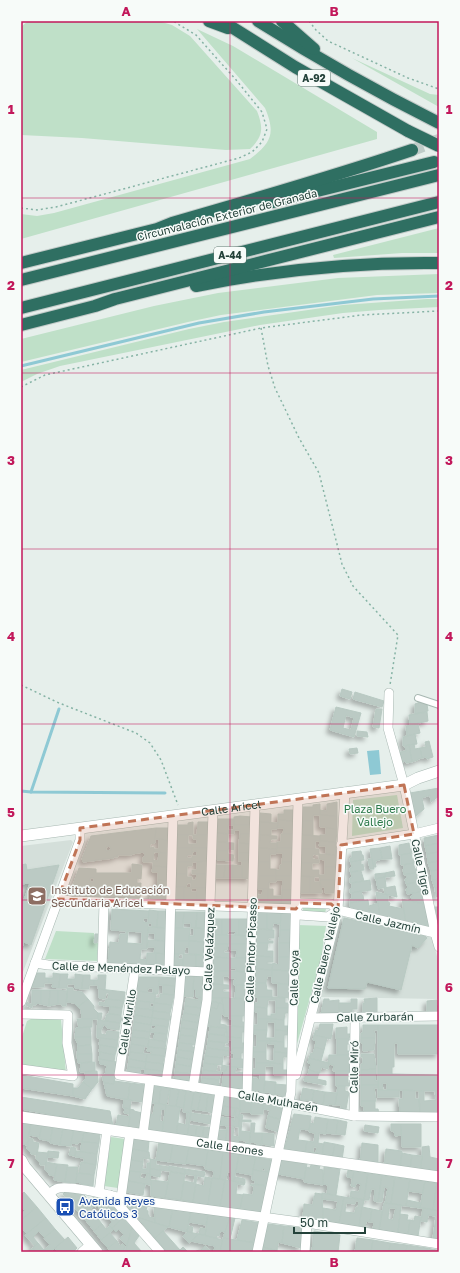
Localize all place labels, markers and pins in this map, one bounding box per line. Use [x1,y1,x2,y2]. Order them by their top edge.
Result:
place label: Instituto de Educación Secundaria Aricel [51,883,170,909]
school or university icon: Instituto de Educación Secundaria Aricel [26,885,48,907]
place label: Avenida Reyes Católicos 3 [79,1194,155,1220]
bus stop icon: Avenida Reyes Católicos 3 [54,1196,76,1218]

